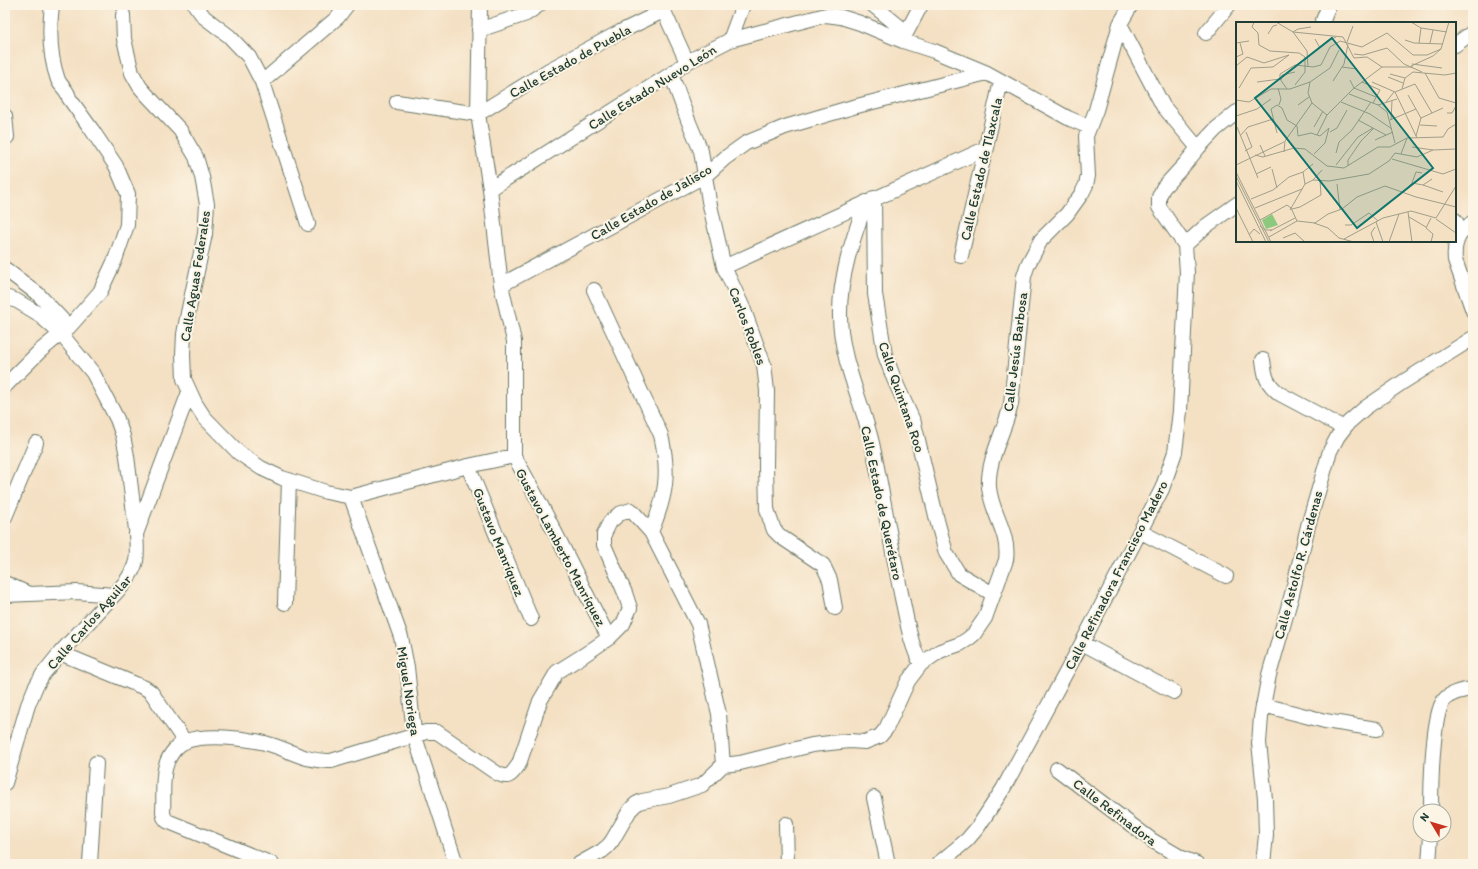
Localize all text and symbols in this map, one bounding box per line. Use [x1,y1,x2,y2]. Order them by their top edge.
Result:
street label: Calle Estado de Puebla [506,21,634,102]
inset map [1236,22,1456,242]
street label: Calle Estado Nuevo León [585,41,720,134]
street label: Calle Estado de Tlaxcala [957,96,1006,242]
street label: Calle Estado de Jalisco [588,161,715,244]
street label: Calle Aguas Federales [177,209,214,343]
street label: Carlos Robles [725,285,770,368]
street label: Calle Jesús Barbosa [1000,291,1031,413]
street label: Calle Quintana Roo [875,339,928,455]
street label: Calle Estado de Querétaro [857,424,906,582]
street label: Gustavo Lamberto Manríquez [512,465,610,630]
street label: Calle Refinadora Francisco Madero [1061,478,1172,673]
street label: Gustavo Manríquez [469,485,528,599]
street label: Calle Astolfo R. Cárdenas [1270,489,1327,641]
street label: Calle Carlos Aguilar [44,571,136,673]
street label: Miguel Noriega [393,645,424,738]
street label: Calle Refinadora [1069,775,1161,850]
north arrow [1412,803,1452,843]
text: N [1417,810,1432,824]

